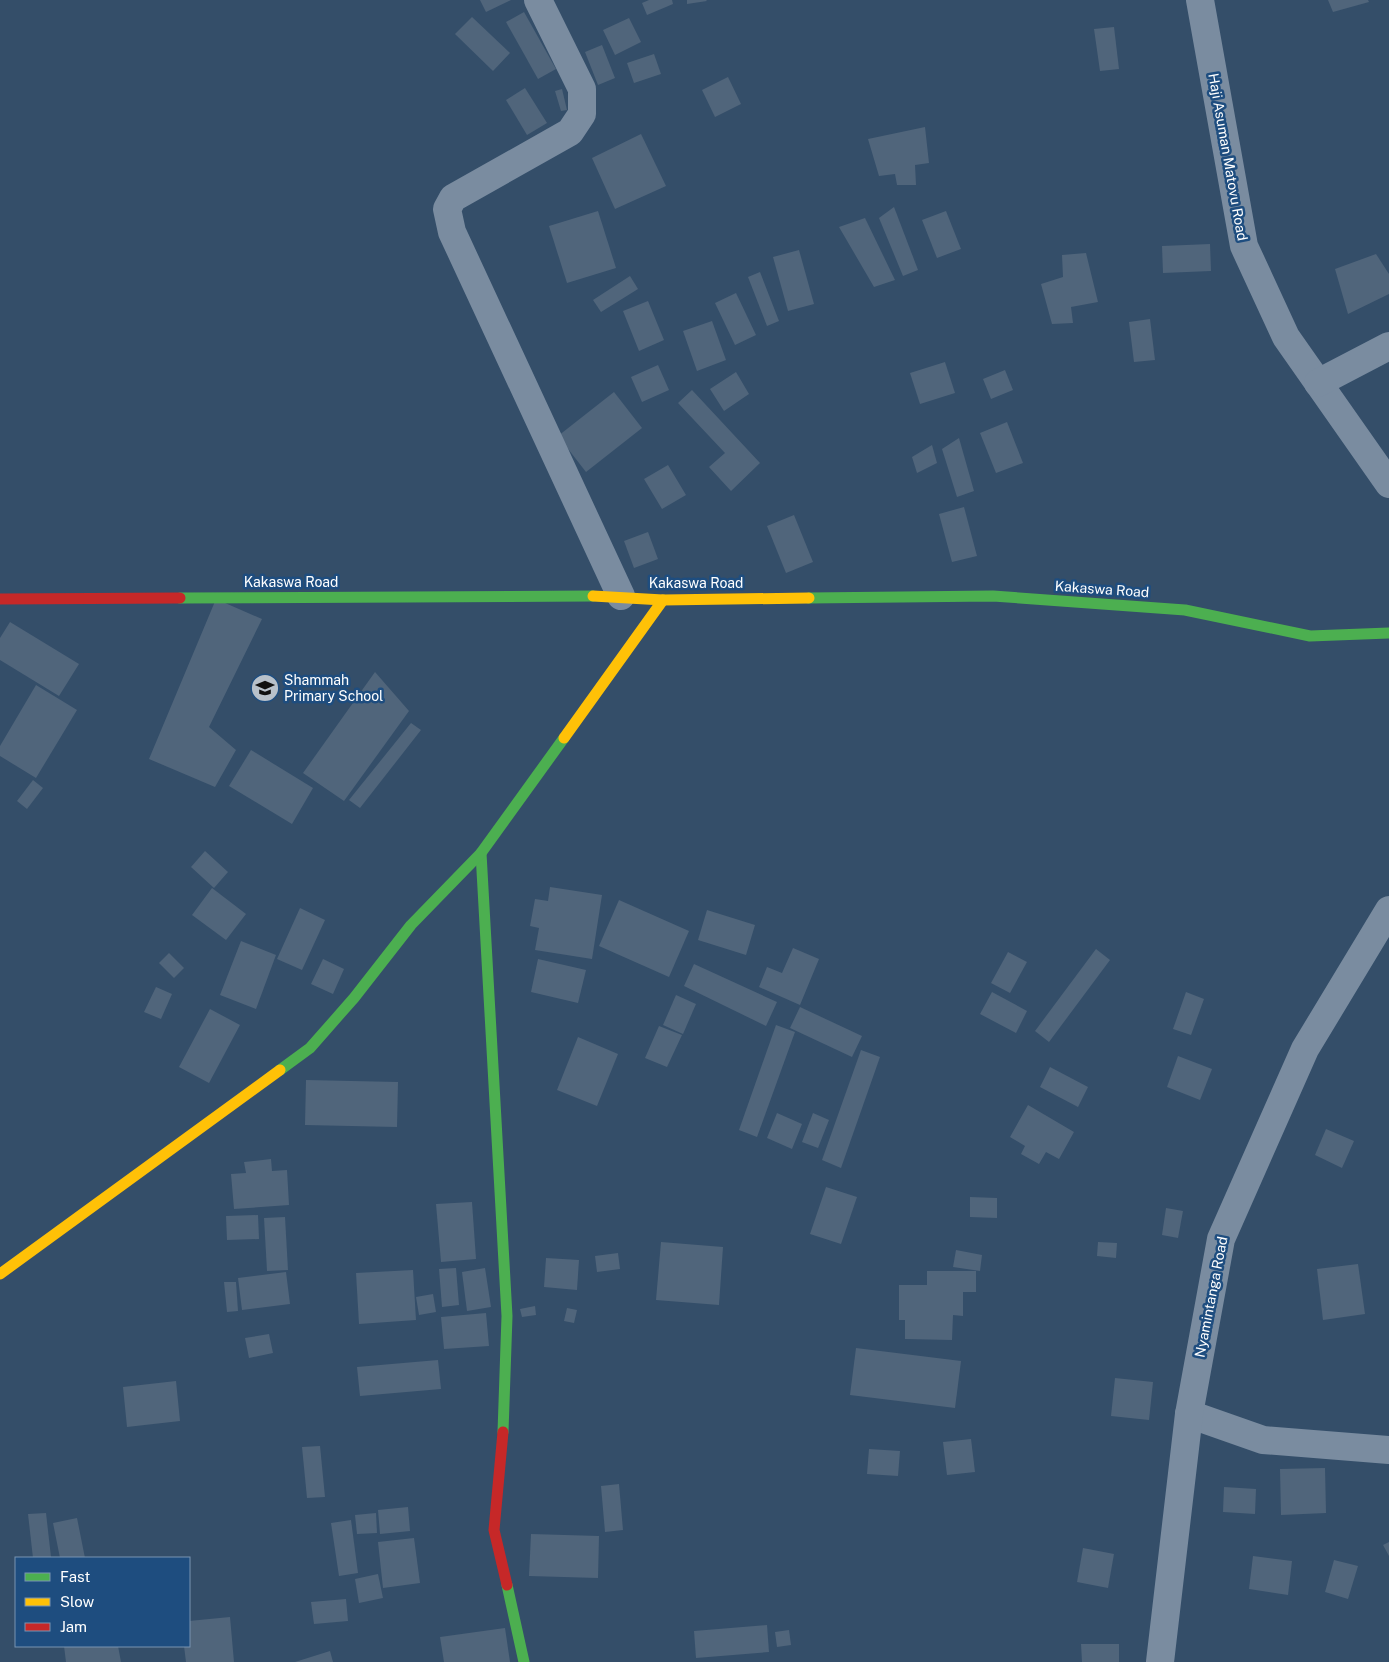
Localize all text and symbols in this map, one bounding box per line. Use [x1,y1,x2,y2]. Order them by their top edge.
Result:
street label: Haji Asuman Matovu Road [1205,72,1251,242]
street label: Kakaswa Road [244,574,338,590]
street label: Kakaswa Road [649,575,743,591]
street label: Kakaswa Road [1054,578,1150,600]
place label: Shammah Primary School [284,672,383,704]
school or university icon: Shammah Primary School [250,673,280,703]
street label: Nyamintanga Road [1191,1235,1231,1359]
legend [15,1557,190,1647]
text: Fast [60,1568,90,1585]
text: Slow [60,1593,95,1610]
text: Jam [60,1618,87,1635]

